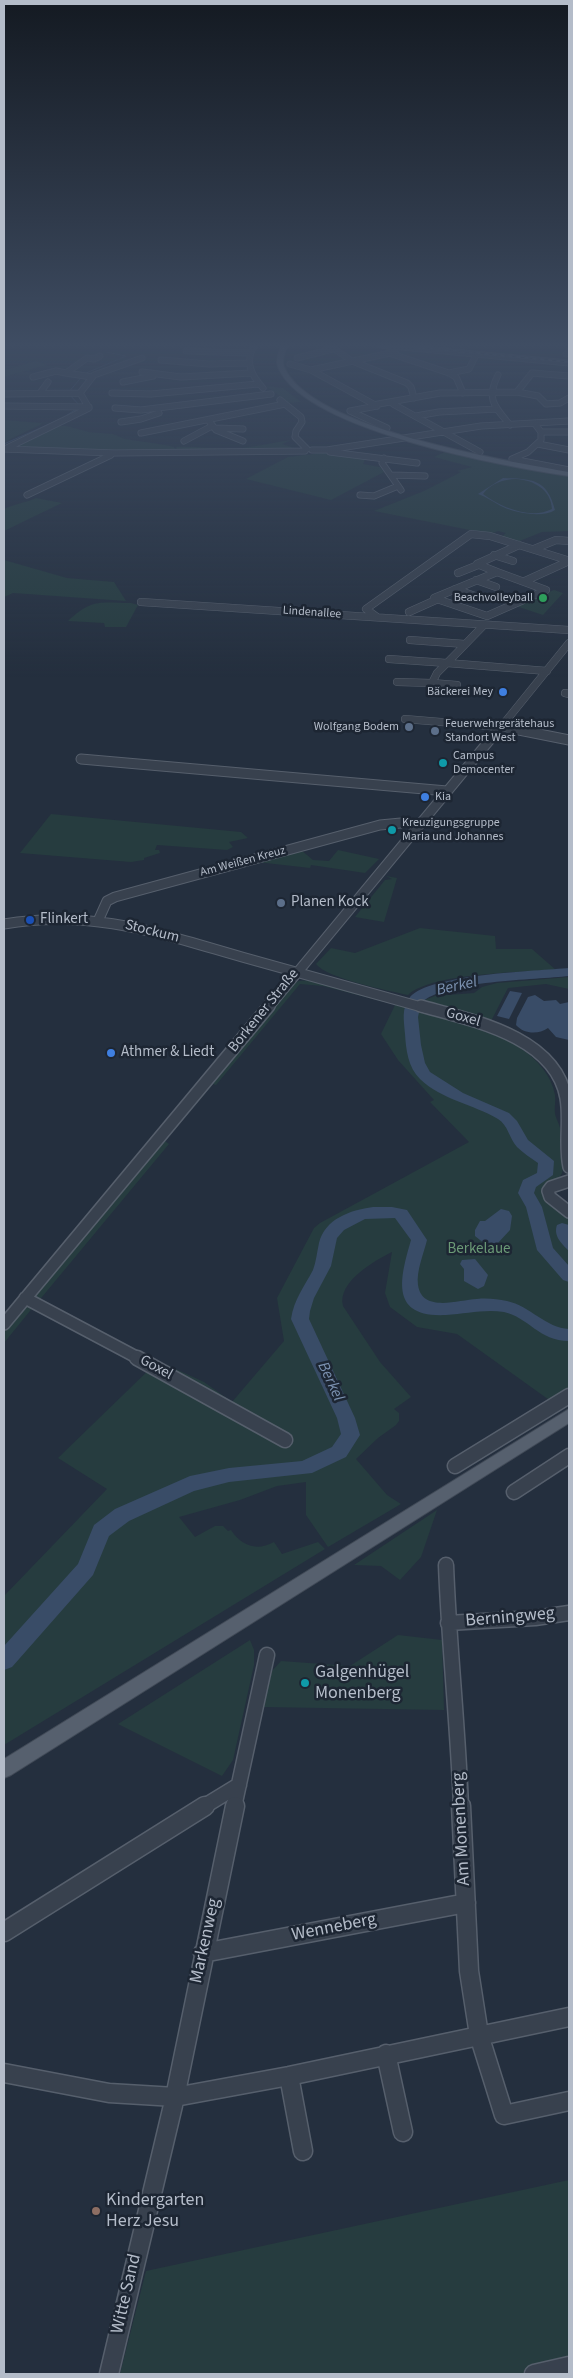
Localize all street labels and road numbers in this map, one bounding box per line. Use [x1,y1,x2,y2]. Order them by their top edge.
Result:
street label: Lindenallee [282,604,342,622]
street label: Am Weißen Kreuz [199,844,287,880]
street label: Stockum [123,917,181,947]
street label: Borkener Straße [225,966,303,1056]
street label: Goxel [444,1005,482,1031]
street label: Goxel [136,1352,176,1384]
street label: Berningweg [464,1603,556,1633]
street label: Am Monenberg [448,1772,476,1886]
street label: Markenweg [186,1896,226,1986]
street label: Wenneberg [290,1909,378,1947]
street label: Witte Sand [107,2252,147,2336]

